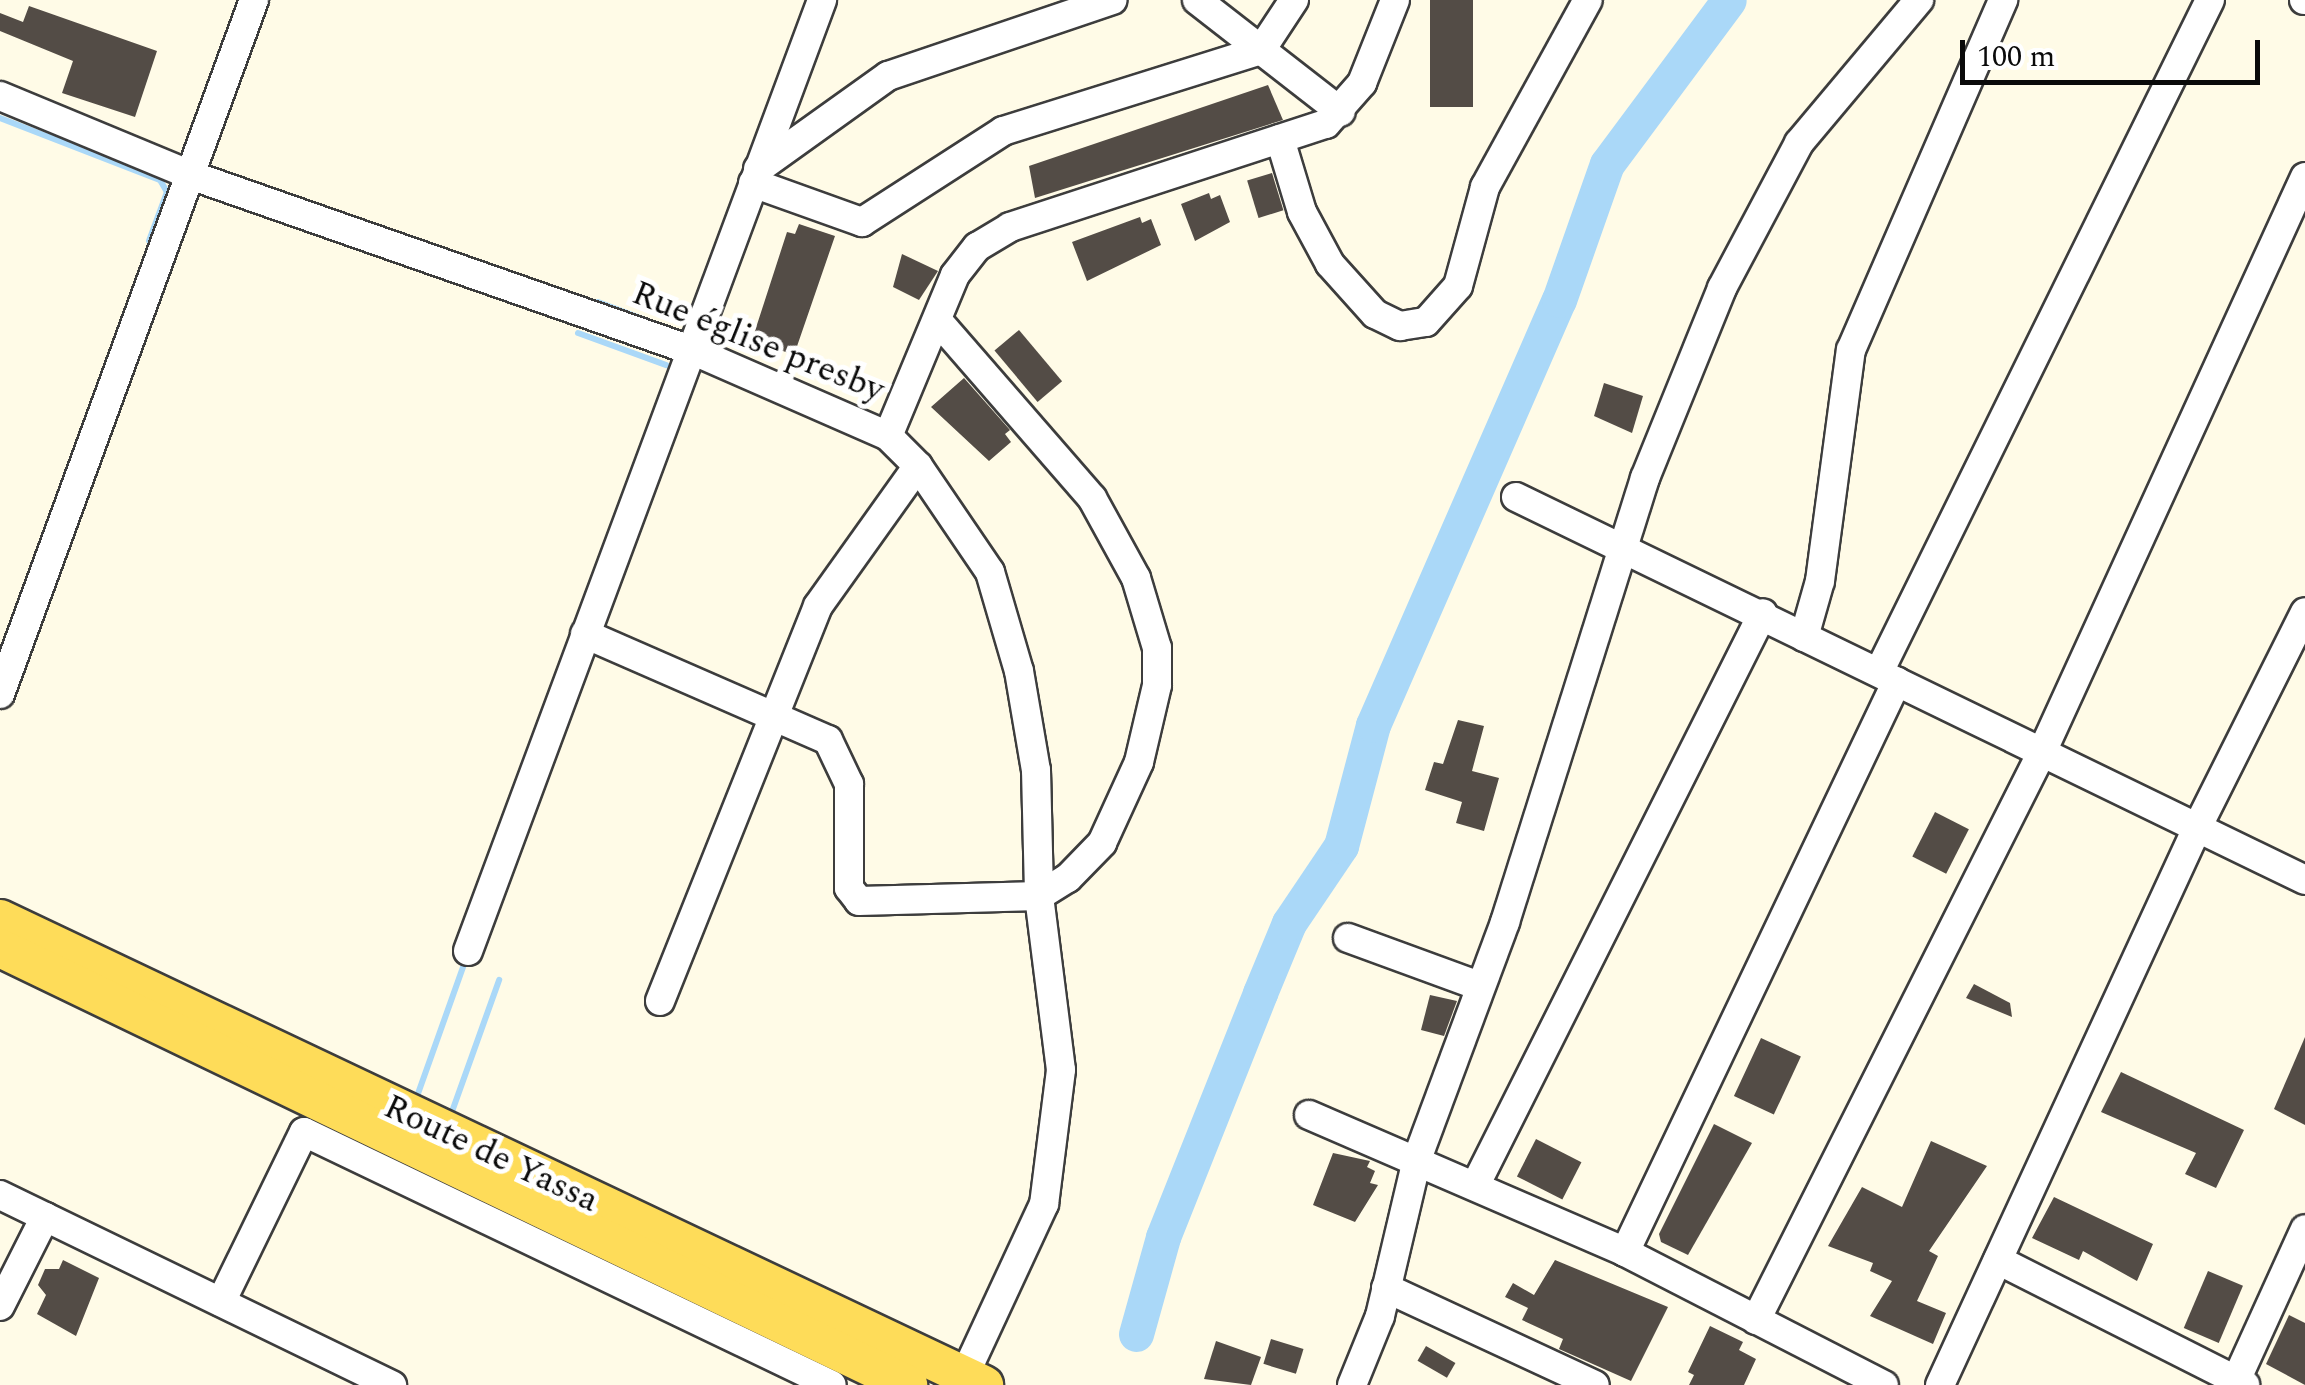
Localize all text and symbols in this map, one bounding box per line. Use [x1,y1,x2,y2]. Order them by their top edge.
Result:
scale bar [1965,20,2265,82]
text: 100 m [1977,34,2055,80]
street label: Rue église presby [626,272,890,412]
street label: Route de Yassa [377,1086,605,1222]

